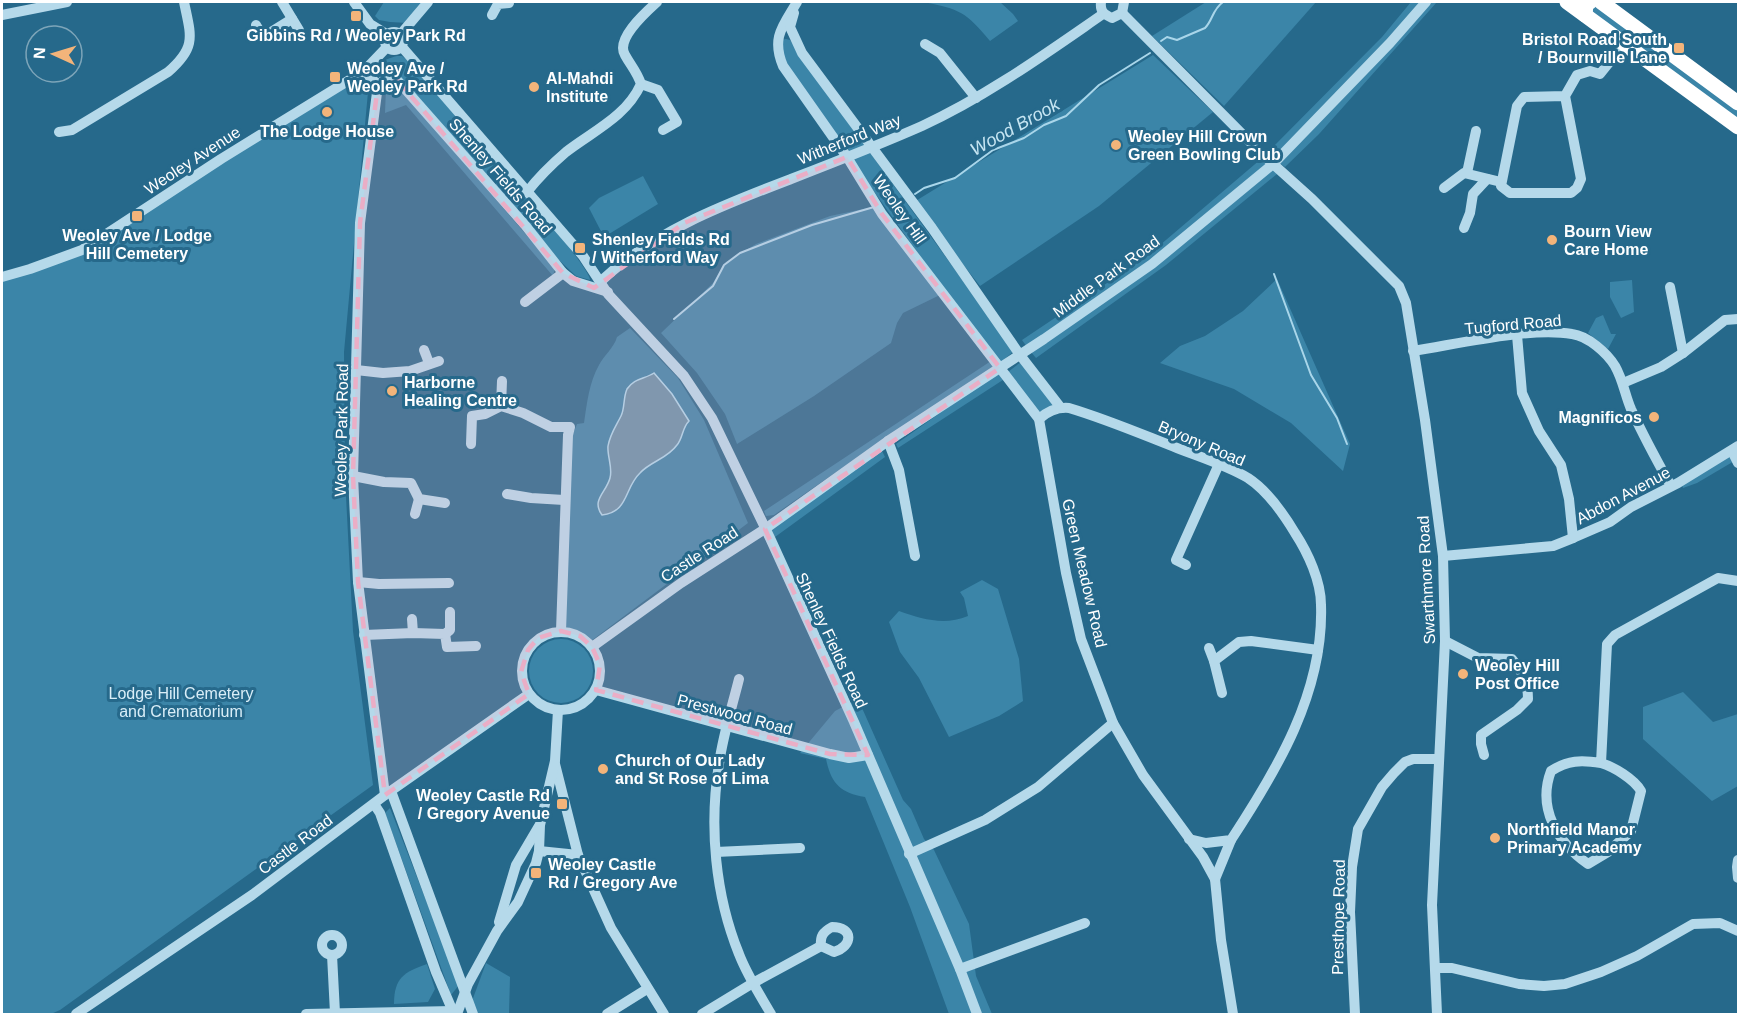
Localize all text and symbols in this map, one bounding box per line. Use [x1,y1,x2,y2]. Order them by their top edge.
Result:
marker: Gibbins Rd / Weoley Park Rd [349,9,363,23]
north arrow [24,24,84,84]
place label: Gibbins Rd / Weoley Park Rd [246,27,466,44]
place label: Bristol Road South / Bournville Lane [1522,31,1667,66]
marker: Bristol Road South / Bournville Lane [1672,41,1686,55]
text: N [31,47,48,59]
place label: Weoley Ave / Weoley Park Rd [347,60,468,95]
marker: Weoley Ave / Weoley Park Rd [328,70,342,84]
place label: Al-Mahdi Institute [546,70,614,105]
marker: Al-Mahdi Institute [527,80,541,94]
water label: Wood Brook [967,94,1064,160]
marker: The Lodge House [320,105,334,119]
street label: Witherford Way [795,111,903,168]
street label: Shenley Fields Road [446,115,555,238]
street label: Weoley Avenue [141,123,243,198]
place label: The Lodge House [260,123,394,140]
place label: Weoley Hill Crown Green Bowling Club [1128,128,1281,163]
marker: Weoley Hill Crown Green Bowling Club [1109,138,1123,152]
street label: Weoley Hill [870,172,929,247]
marker: Weoley Ave / Lodge Hill Cemetery [130,209,144,223]
place label: Bourn View Care Home [1564,223,1652,258]
place label: Weoley Ave / Lodge Hill Cemetery [62,227,212,262]
place label: Shenley Fields Rd / Witherford Way [592,231,730,266]
street label: Middle Park Road [1050,232,1163,321]
marker: Bourn View Care Home [1545,233,1559,247]
marker: Shenley Fields Rd / Witherford Way [573,241,587,255]
street label: Tugford Road [1464,312,1562,337]
street label: Weoley Park Road [332,363,351,497]
place label: Harborne Healing Centre [404,374,517,409]
marker: Harborne Healing Centre [385,384,399,398]
place label: Magnificos [1558,409,1642,426]
marker: Magnificos [1647,410,1661,424]
street label: Bryony Road [1156,418,1248,469]
street label: Abdon Avenue [1573,464,1673,527]
street label: Green Meadow Road [1059,497,1110,649]
street label: Swarthmore Road [1415,515,1438,645]
street label: Castle Road [658,523,741,586]
street label: Shenley Fields Road [793,570,870,711]
place label: Weoley Hill Post Office [1475,657,1560,692]
marker: Weoley Hill Post Office [1456,667,1470,681]
park label: Lodge Hill Cemetery and Crematorium [109,685,253,720]
street label: Prestwood Road [676,691,794,738]
place label: Church of Our Lady and St Rose of Lima [615,752,769,787]
marker: Church of Our Lady and St Rose of Lima [596,762,610,776]
place label: Weoley Castle Rd / Gregory Avenue [416,787,550,822]
marker: Weoley Castle Rd / Gregory Avenue [555,797,569,811]
street label: Castle Road [255,811,336,878]
place label: Northfield Manor Primary Academy [1507,821,1642,856]
marker: Northfield Manor Primary Academy [1488,831,1502,845]
place label: Weoley Castle Rd / Gregory Ave [548,856,678,891]
street label: Presthope Road [1329,859,1348,975]
marker: Weoley Castle Rd / Gregory Ave [529,866,543,880]

